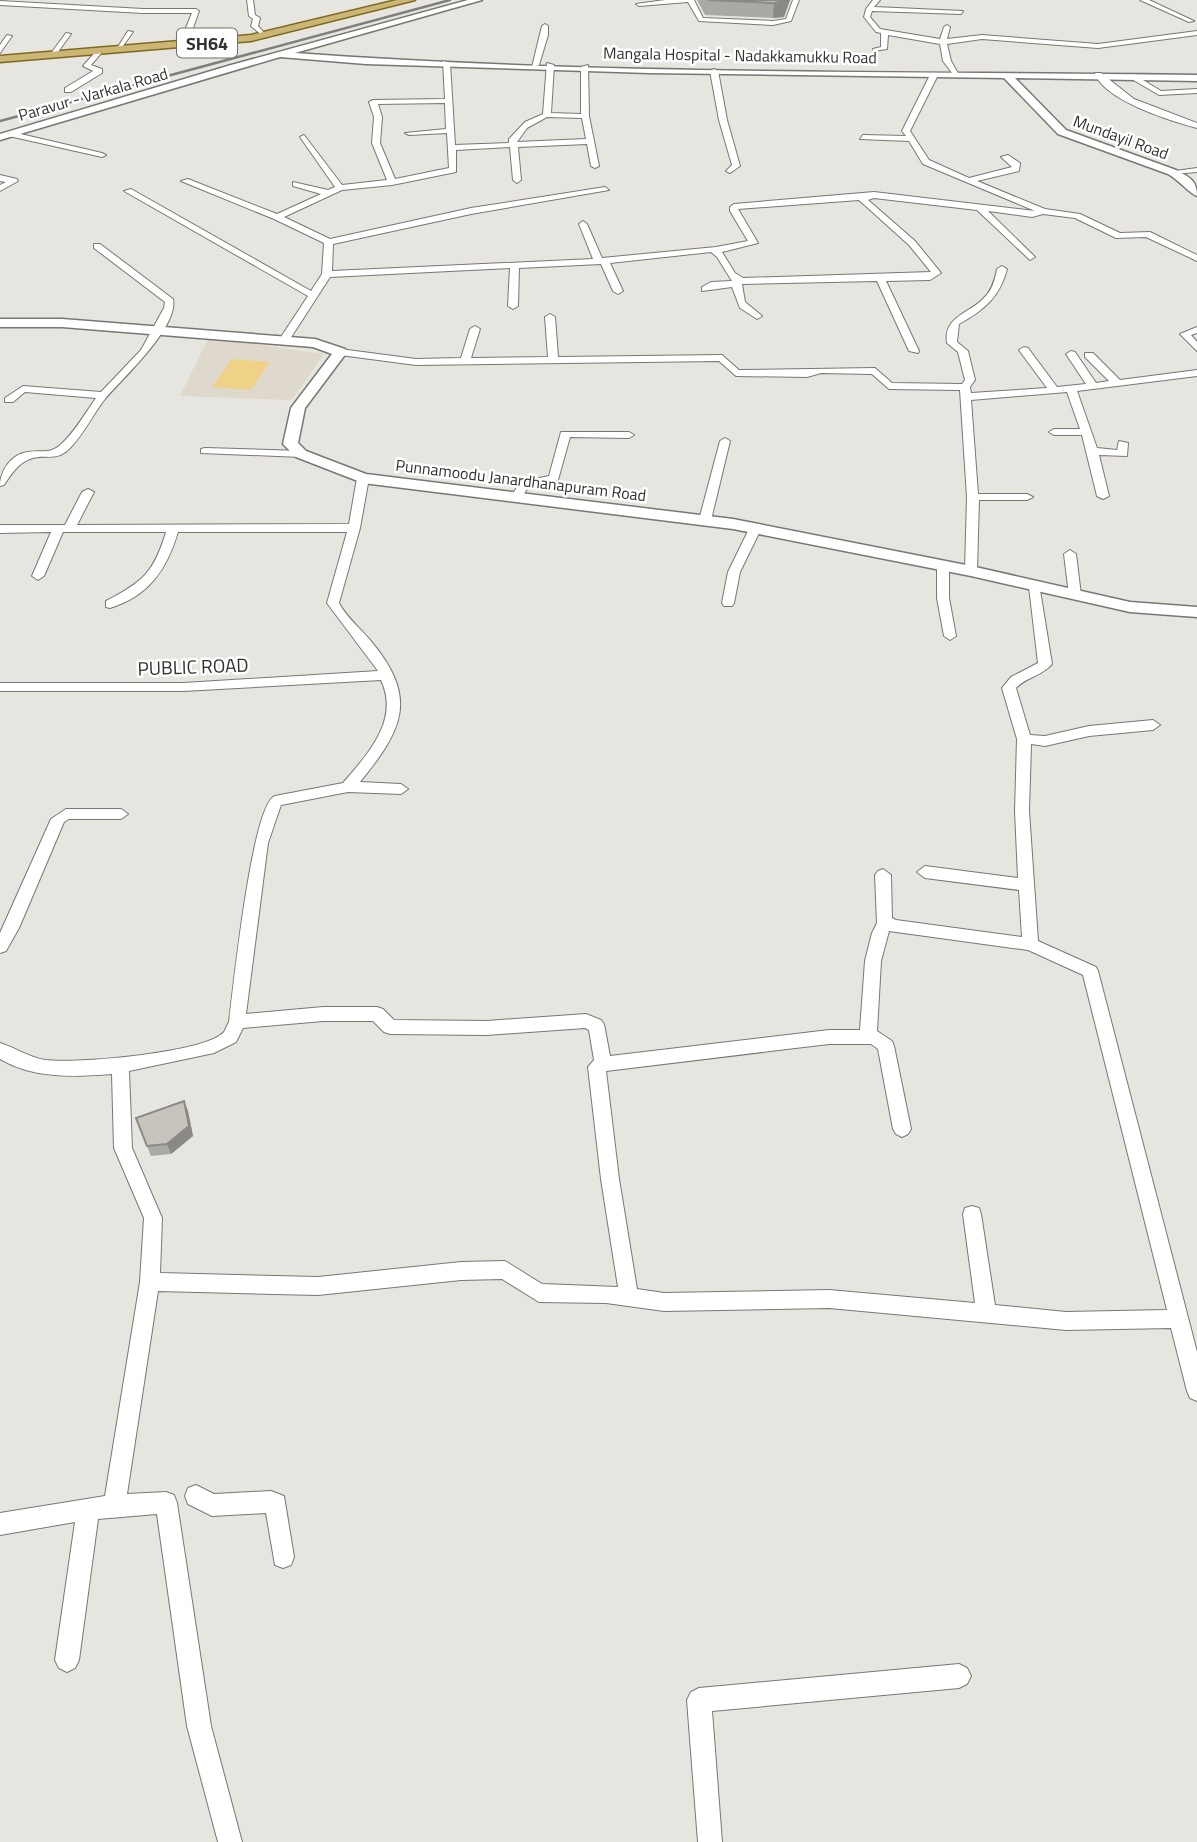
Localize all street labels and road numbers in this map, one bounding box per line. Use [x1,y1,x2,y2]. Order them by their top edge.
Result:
road number: SH64 [177,28,237,58]
street label: Mangala Hospital - Nadakkamukku Road [603,41,877,69]
street label: Paravur - Varkala Road [15,61,171,127]
street label: Mundayil Road [1070,109,1172,165]
street label: Punnamoodu Janardhanapuram Road [394,453,648,507]
street label: PUBLIC ROAD [137,650,249,682]

